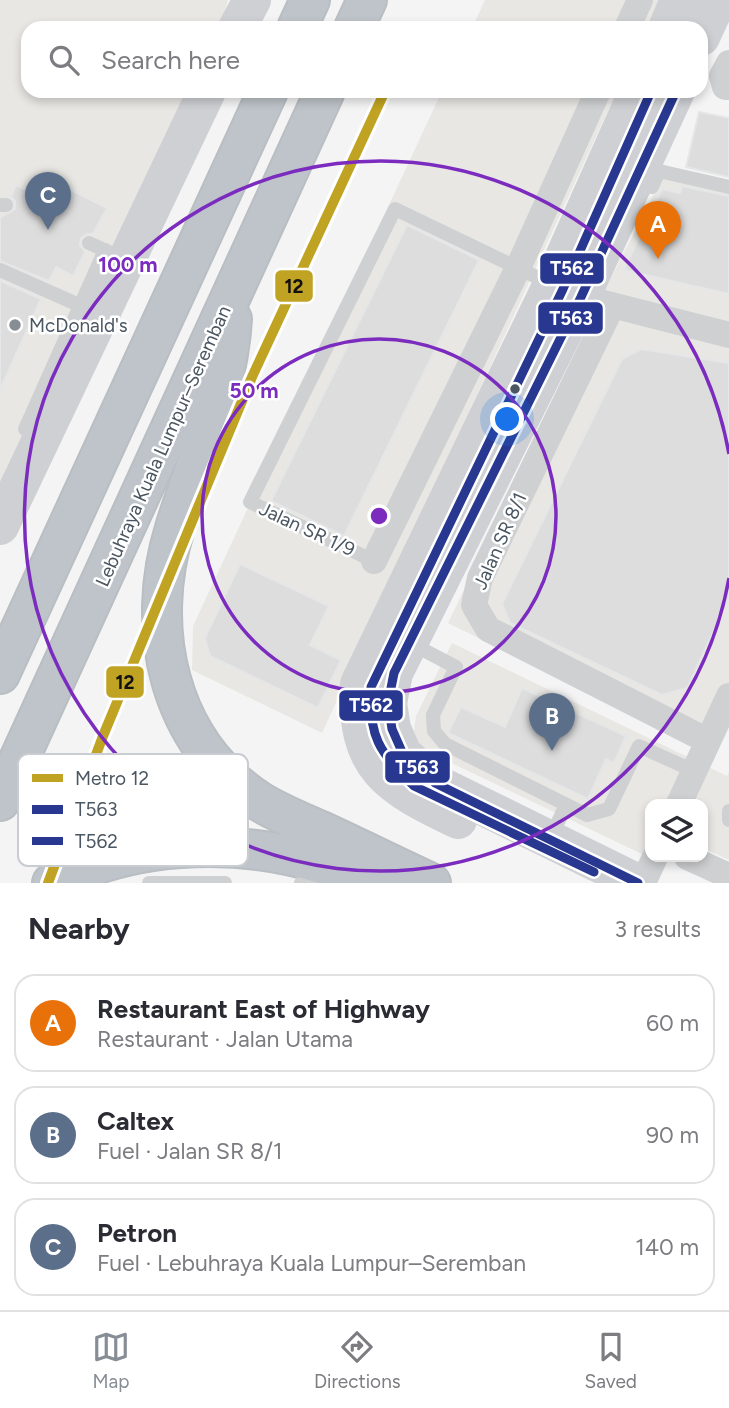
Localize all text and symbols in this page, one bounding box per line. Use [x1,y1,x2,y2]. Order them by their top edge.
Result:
search box [21,21,708,98]
icon: search [45,41,83,79]
text: Search here [101,44,240,76]
pin: C [25,172,71,230]
pin: A [635,201,681,259]
text: 100 m [98,252,158,277]
line badge: T562 [539,252,605,285]
text: T562 [550,257,594,280]
line badge: 12 [274,269,314,303]
text: 12 [284,275,304,298]
line badge: T563 [537,301,604,335]
street label: Lebuhraya Kuala Lumpur–Seremban [90,302,236,590]
text: T563 [549,307,593,330]
place label: McDonald's [29,314,128,337]
marker: McDonald's [7,317,23,333]
text: 50 m [229,378,279,403]
unlabelled marker [508,382,522,396]
your location [490,402,524,436]
street label: Jalan SR 8/1 [468,489,532,593]
street label: Jalan SR 1/9 [256,497,358,561]
centre of rings [367,504,391,528]
line badge: 12 [105,665,145,699]
text: 12 [115,671,135,694]
line badge: T562 [338,689,404,722]
pin: B [529,693,575,751]
text: T562 [349,694,393,717]
line badge: T563 [384,750,451,784]
legend [18,754,248,866]
text: T563 [395,756,439,779]
text: Metro 12 [75,767,149,790]
text: T563 [75,798,118,821]
map controls [645,799,708,862]
button: layers [645,799,708,862]
text: T562 [75,830,118,853]
text: Nearby [28,910,130,947]
text: 3 results [614,915,701,943]
text: Restaurant East of Highway [97,993,430,1025]
text: A [45,1009,61,1037]
text: 60 m [646,1009,699,1037]
text: Restaurant · Jalan Utama [97,1025,353,1053]
text: Caltex [97,1105,174,1137]
text: B [46,1121,60,1149]
text: 90 m [646,1121,699,1149]
text: Fuel · Jalan SR 8/1 [97,1137,283,1165]
text: Petron [97,1217,177,1249]
text: C [45,1233,61,1261]
text: 140 m [635,1233,699,1261]
text: Fuel · Lebuhraya Kuala Lumpur–Seremban [97,1249,526,1277]
tab: Map [92,1328,130,1393]
tab: Directions [314,1328,401,1393]
tab: Saved [585,1328,637,1393]

